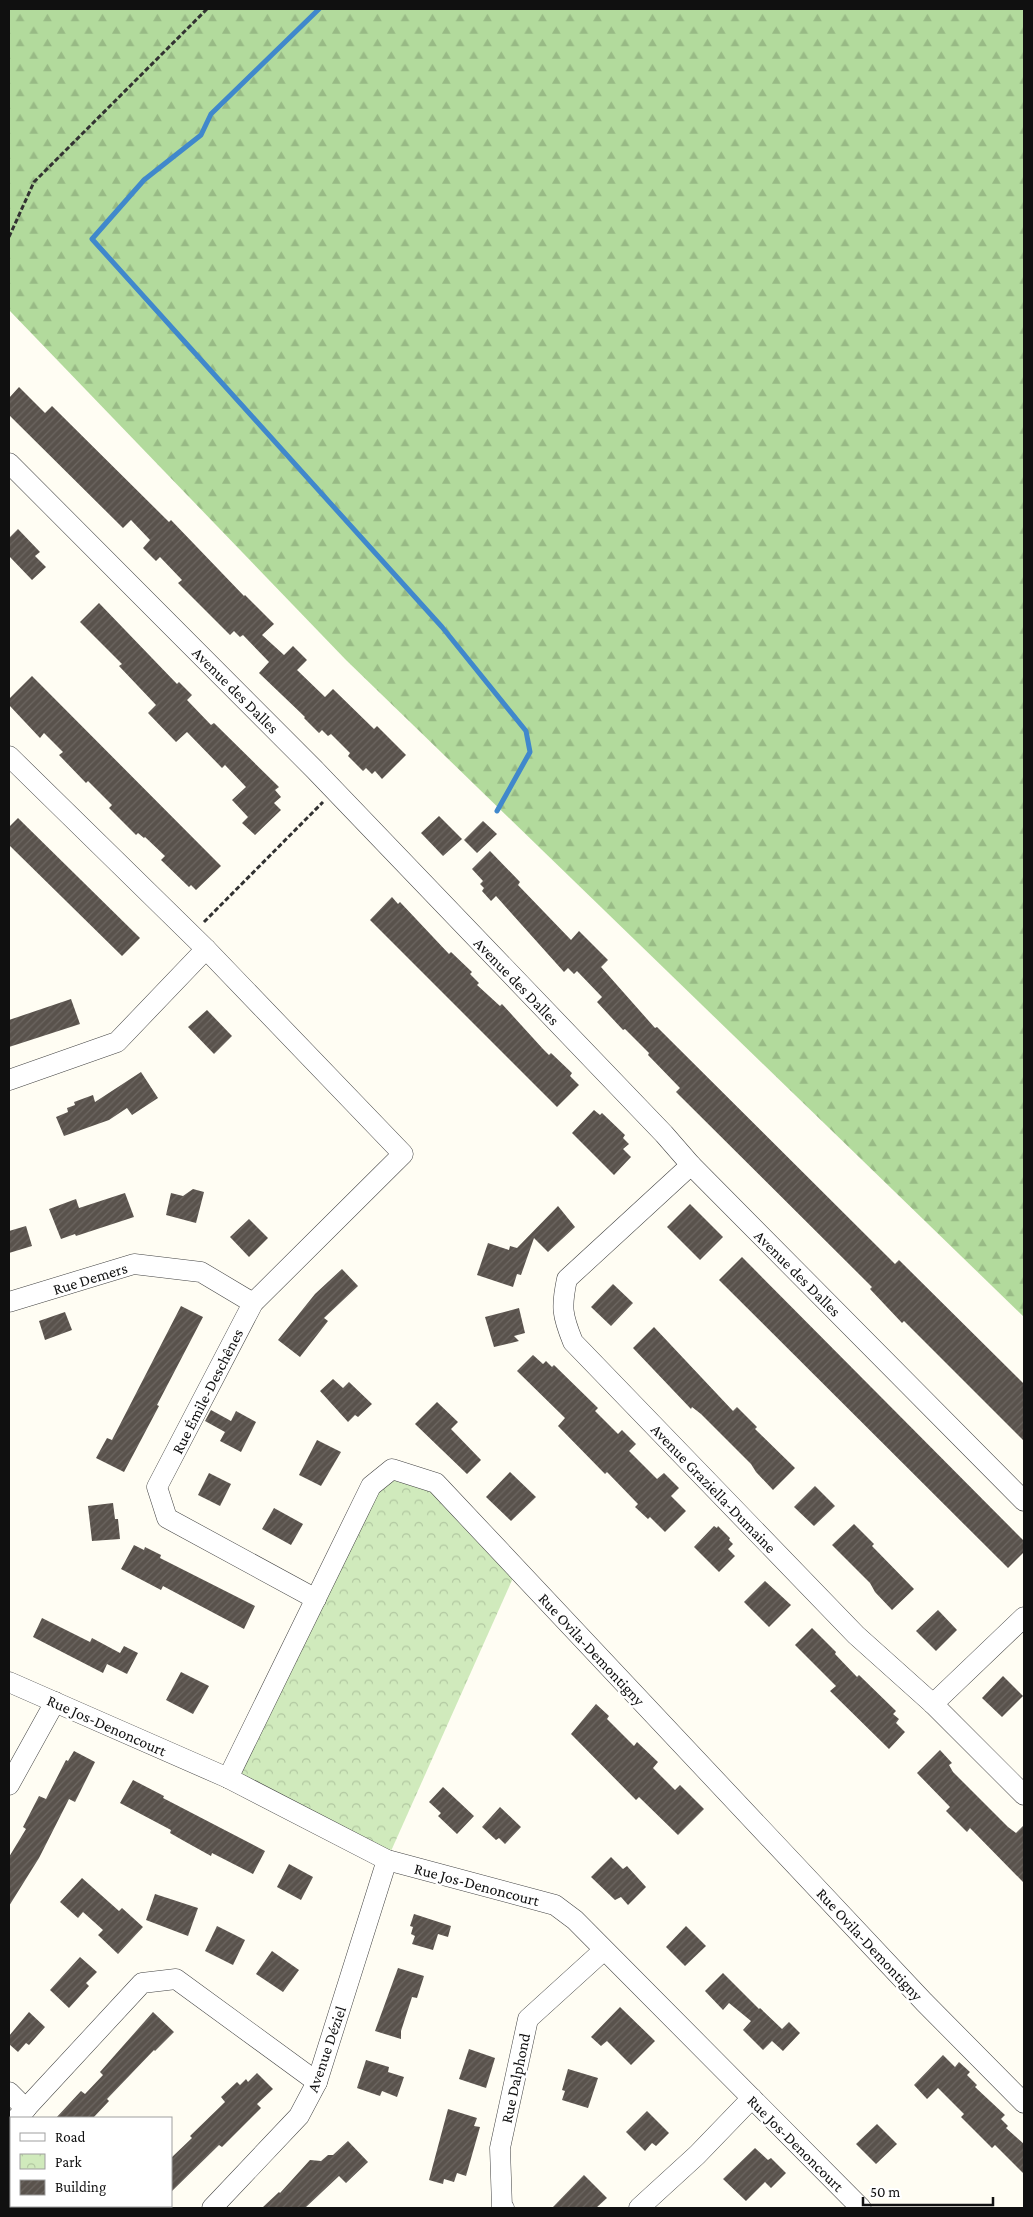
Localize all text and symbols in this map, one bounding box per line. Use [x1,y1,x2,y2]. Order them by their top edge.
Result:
street label: Avenue des Dalles [189,644,282,737]
street label: Avenue des Dalles [471,934,563,1028]
street label: Avenue des Dalles [751,1227,844,1320]
street label: Rue Demers [51,1259,129,1298]
street label: Rue Émile-Deschênes [169,1326,246,1457]
street label: Avenue Graziella-Dumaine [648,1421,779,1556]
street label: Rue Ovila-Demontigny [535,1590,648,1710]
street label: Rue Jos-Denoncourt [44,1692,170,1761]
street label: Rue Jos-Denoncourt [412,1860,542,1911]
street label: Rue Ovila-Demontigny [813,1885,926,2005]
street label: Avenue Déziel [304,2004,349,2094]
street label: Rue Dalphond [498,2031,534,2125]
street label: Rue Jos-Denoncourt [743,2092,848,2196]
legend [10,2117,172,2207]
text: Road [55,2129,86,2145]
text: Park [55,2154,82,2170]
scale bar [863,2174,993,2206]
text: Building [55,2179,106,2196]
text: 50 m [870,2184,900,2200]

